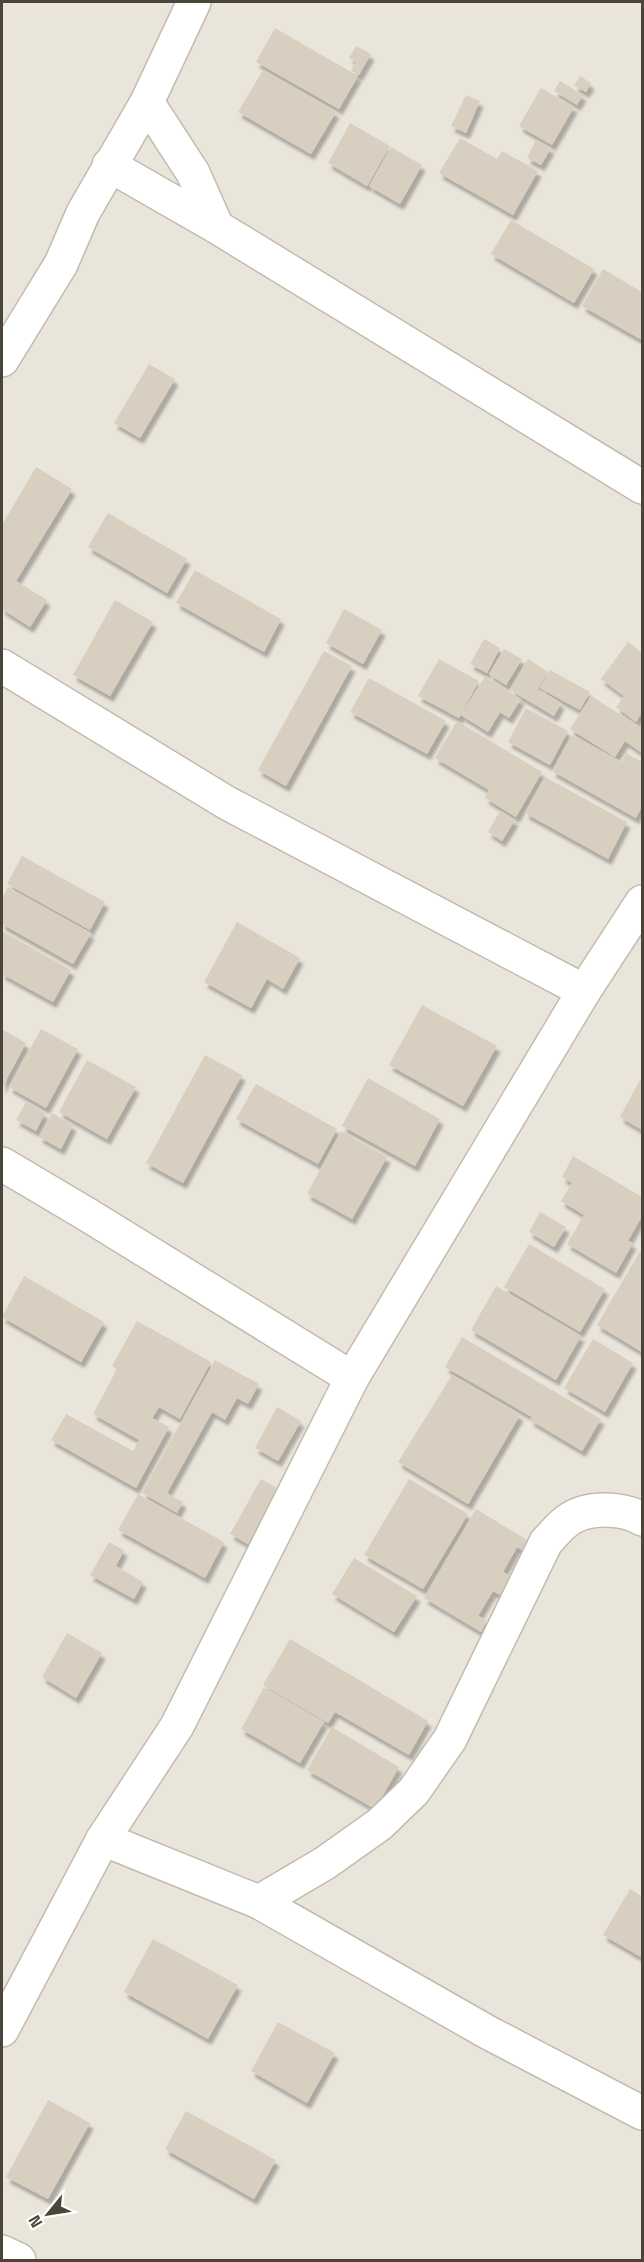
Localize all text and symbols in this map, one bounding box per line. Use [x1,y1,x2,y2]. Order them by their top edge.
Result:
north arrow [18,2184,78,2244]
text: N [24,2211,47,2231]

